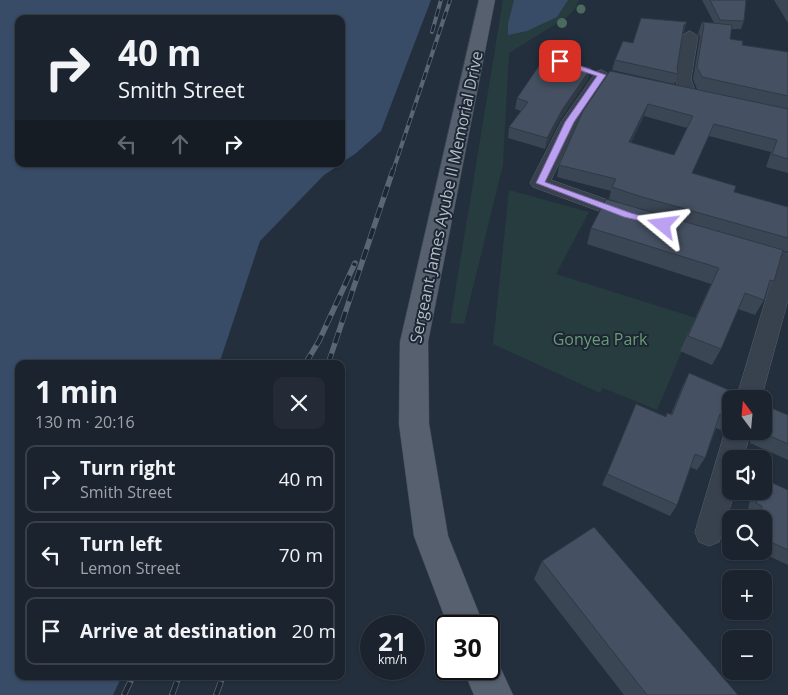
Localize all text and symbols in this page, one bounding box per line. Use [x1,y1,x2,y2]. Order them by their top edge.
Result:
text: 40 m [118,29,201,76]
icon: right [35,35,100,100]
pin [539,40,581,82]
icon: arrive [546,47,574,75]
street label: Sergeant James Ayube II Memorial Drive [404,49,488,345]
text: Smith Street [118,74,244,104]
icon: left [113,130,141,158]
icon: ahead [166,130,194,158]
icon: right [219,130,247,158]
position arrow [636,198,688,250]
park label: Gonyea Park [553,328,648,350]
text: 1 min [35,371,118,412]
button: close [273,377,325,429]
north arrow [722,390,772,440]
map controls [722,390,772,680]
text: 130 m · 20:16 [35,411,135,433]
button: sound [722,450,772,500]
text: Turn right [80,455,175,481]
icon: right [37,465,65,493]
text: 40 m [279,466,323,492]
text: Smith Street [80,481,172,503]
button: search [722,510,772,560]
text: Turn left [80,531,162,557]
icon: left [37,541,65,569]
text: 70 m [279,542,323,568]
text: Lemon Street [80,557,180,579]
button: + [722,570,772,620]
speed limit sign: 30 [435,615,500,680]
icon: arrive [37,617,65,645]
text: Arrive at destination [80,618,277,644]
text: 20 m [292,618,336,644]
text: 21 [378,624,407,658]
button: − [722,630,772,680]
text: km/h [378,651,407,668]

